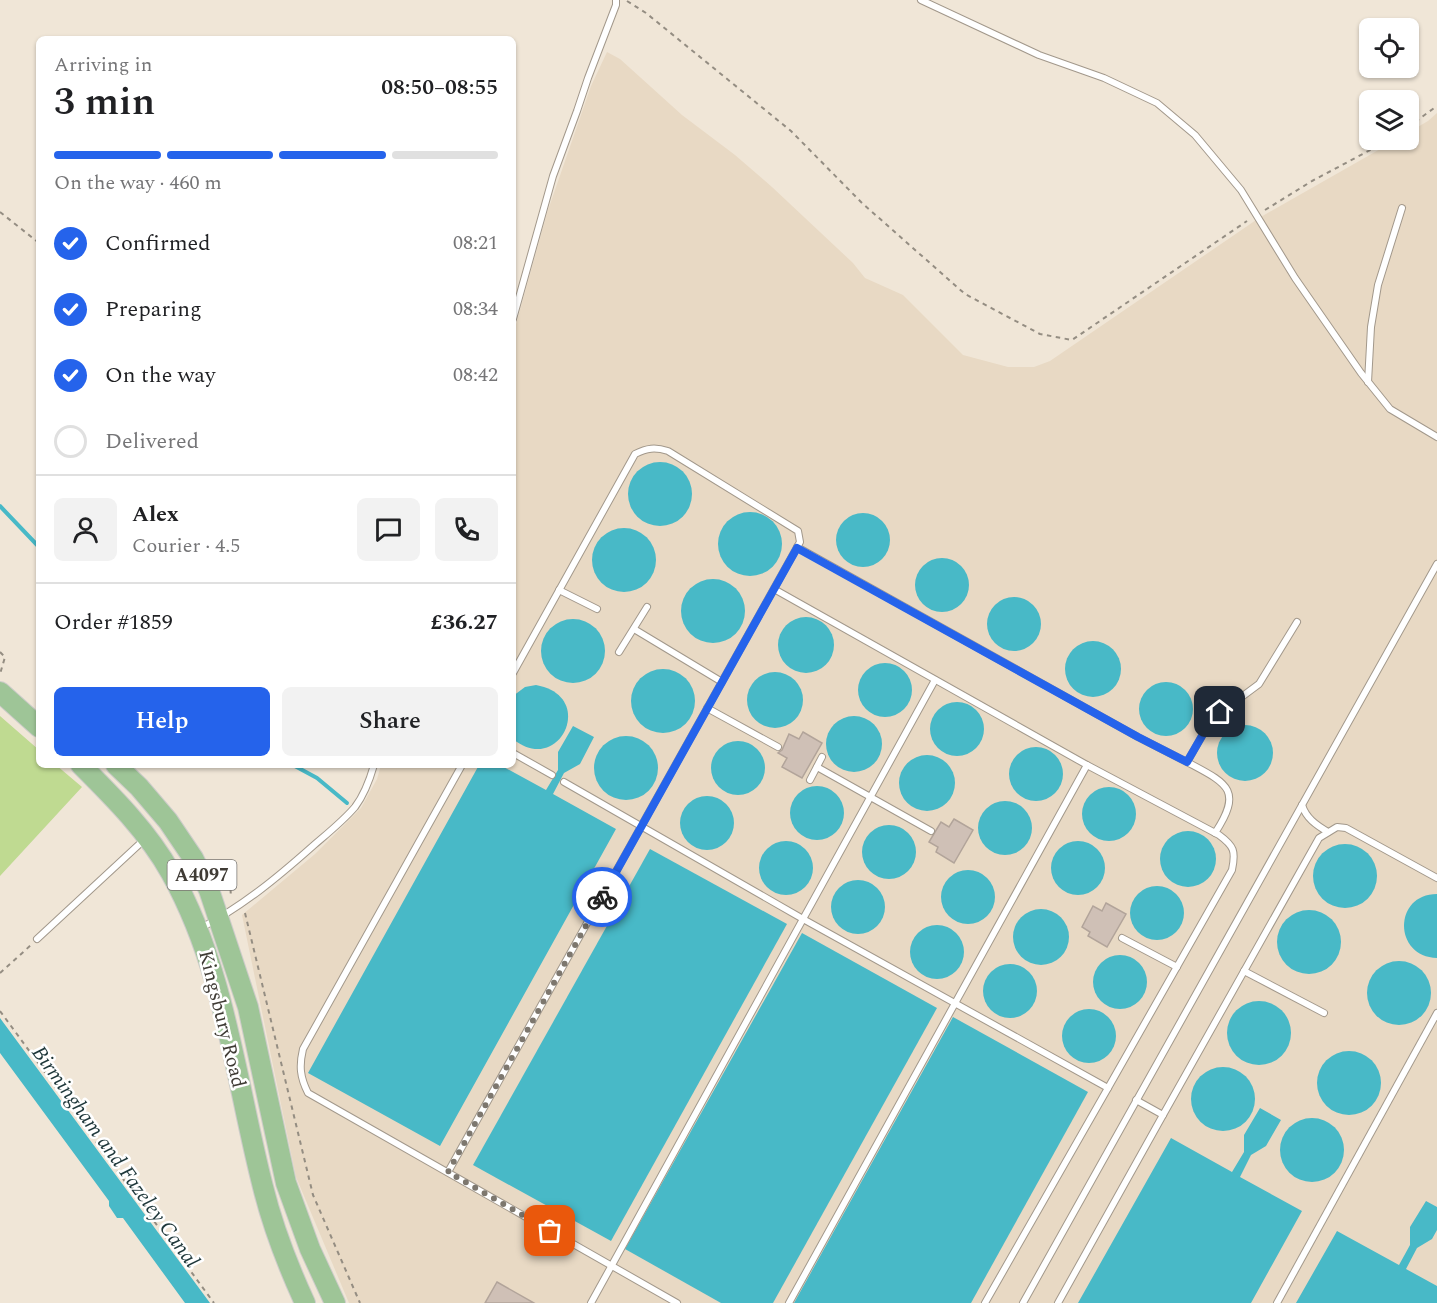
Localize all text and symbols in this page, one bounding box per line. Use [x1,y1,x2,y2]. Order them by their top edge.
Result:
map controls [1359,18,1419,150]
button: locate [1359,18,1419,78]
text: Arriving in [54,50,152,80]
text: 08:50–08:55 [381,71,498,104]
text: 3 min [54,73,155,132]
button: layers [1359,90,1419,150]
text: On the way · 460 m [54,168,222,198]
icon: check [54,227,87,260]
text: Confirmed [105,227,211,260]
text: 08:21 [453,228,498,258]
icon: check [54,293,87,326]
text: Preparing [105,293,202,326]
text: 08:34 [453,294,498,324]
icon: check [54,359,87,392]
text: On the way [105,359,216,392]
text: 08:42 [453,360,498,390]
text: Delivered [105,425,199,458]
button: person [54,498,117,561]
text: Alex [132,498,179,531]
button: chat [357,498,420,561]
button: phone [435,498,498,561]
text: Courier · 4.5 [132,531,240,561]
text: Order #1859 [54,606,173,639]
text: £36.27 [430,606,498,639]
pin [1194,686,1245,737]
button: Help [54,687,270,756]
button: Share [282,687,498,756]
icon: home [1203,695,1236,728]
road number: A4097 [168,860,236,890]
courier [572,867,632,927]
icon: bike [586,881,619,914]
street label: Kingsbury Road [190,947,254,1091]
water label: Birmingham and Fazeley Canal [23,1039,207,1276]
pin [524,1205,575,1256]
icon: bag [533,1214,566,1247]

